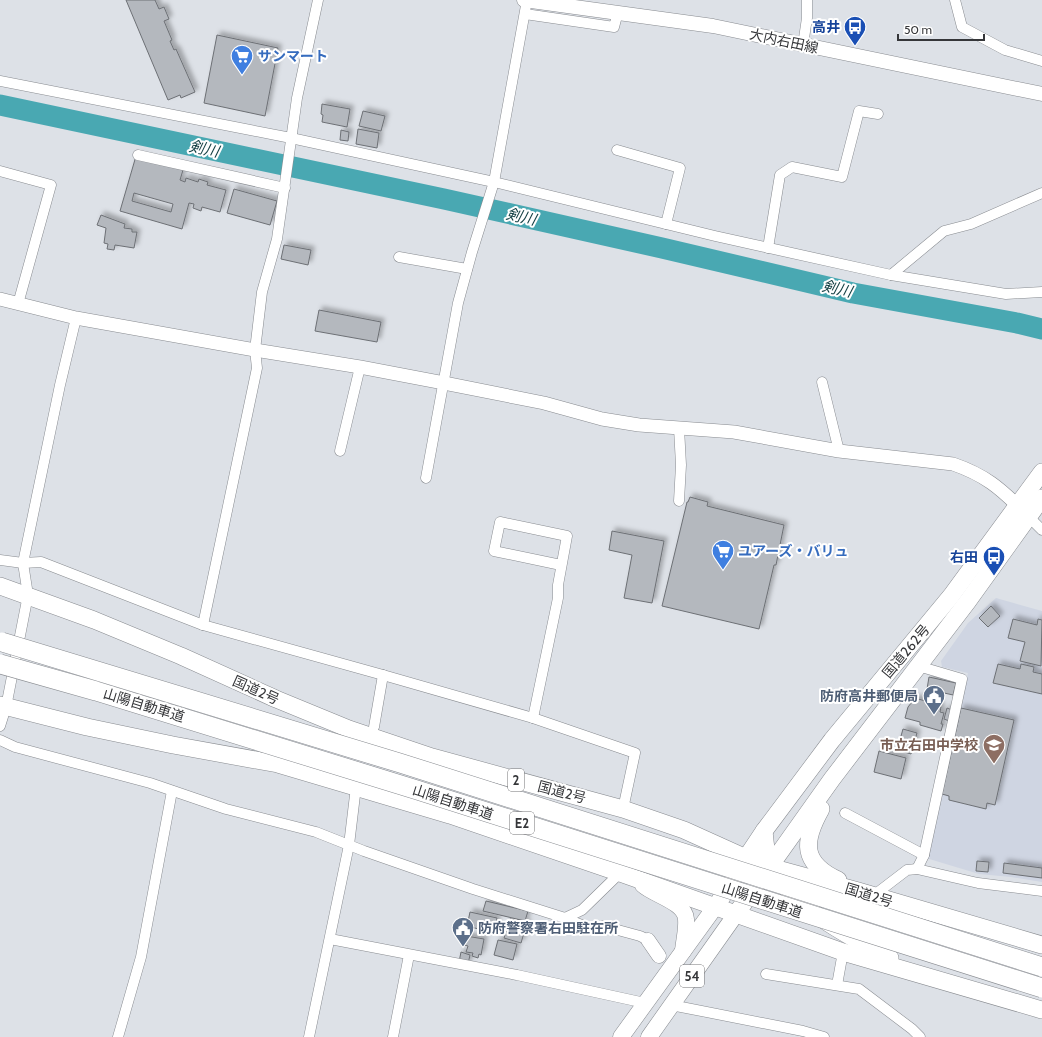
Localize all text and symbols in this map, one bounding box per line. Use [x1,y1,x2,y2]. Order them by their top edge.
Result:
bus stop icon: 高井 [842,14,868,47]
scale bar [898,16,984,42]
place label: 高井 [812,18,840,36]
text: 50 m [904,22,932,37]
street label: 大内右田線 [748,25,820,57]
supermarket icon: サンマート [229,43,255,76]
place label: サンマート [258,47,328,65]
water label: 剣川 [187,137,222,161]
water label: 剣川 [504,205,540,230]
water label: 剣川 [820,277,856,302]
supermarket icon: ユアーズ・バリュ [710,538,736,571]
place label: ユアーズ・バリュ [738,542,848,560]
bus stop icon: 右田 [981,544,1007,577]
place label: 右田 [950,548,978,566]
street label: 国道262号 [878,620,934,682]
street label: 国道2号 [230,672,282,708]
public building icon: 防府高井郵便局 [921,683,947,716]
street label: 山陽自動車道 [101,684,187,726]
place label: 防府高井郵便局 [820,687,918,705]
school or university icon: 市立右田中学校 [981,732,1007,765]
place label: 市立右田中学校 [880,736,978,754]
road number: 2 [508,769,524,791]
street label: 国道2号 [536,777,588,807]
street label: 山陽自動車道 [410,780,496,824]
road number: E2 [510,812,534,834]
street label: 山陽自動車道 [719,878,805,922]
street label: 国道2号 [843,879,895,911]
public building icon: 防府警察署右田駐在所 [450,915,476,948]
place label: 防府警察署右田駐在所 [478,919,618,937]
road number: 54 [680,965,704,987]

